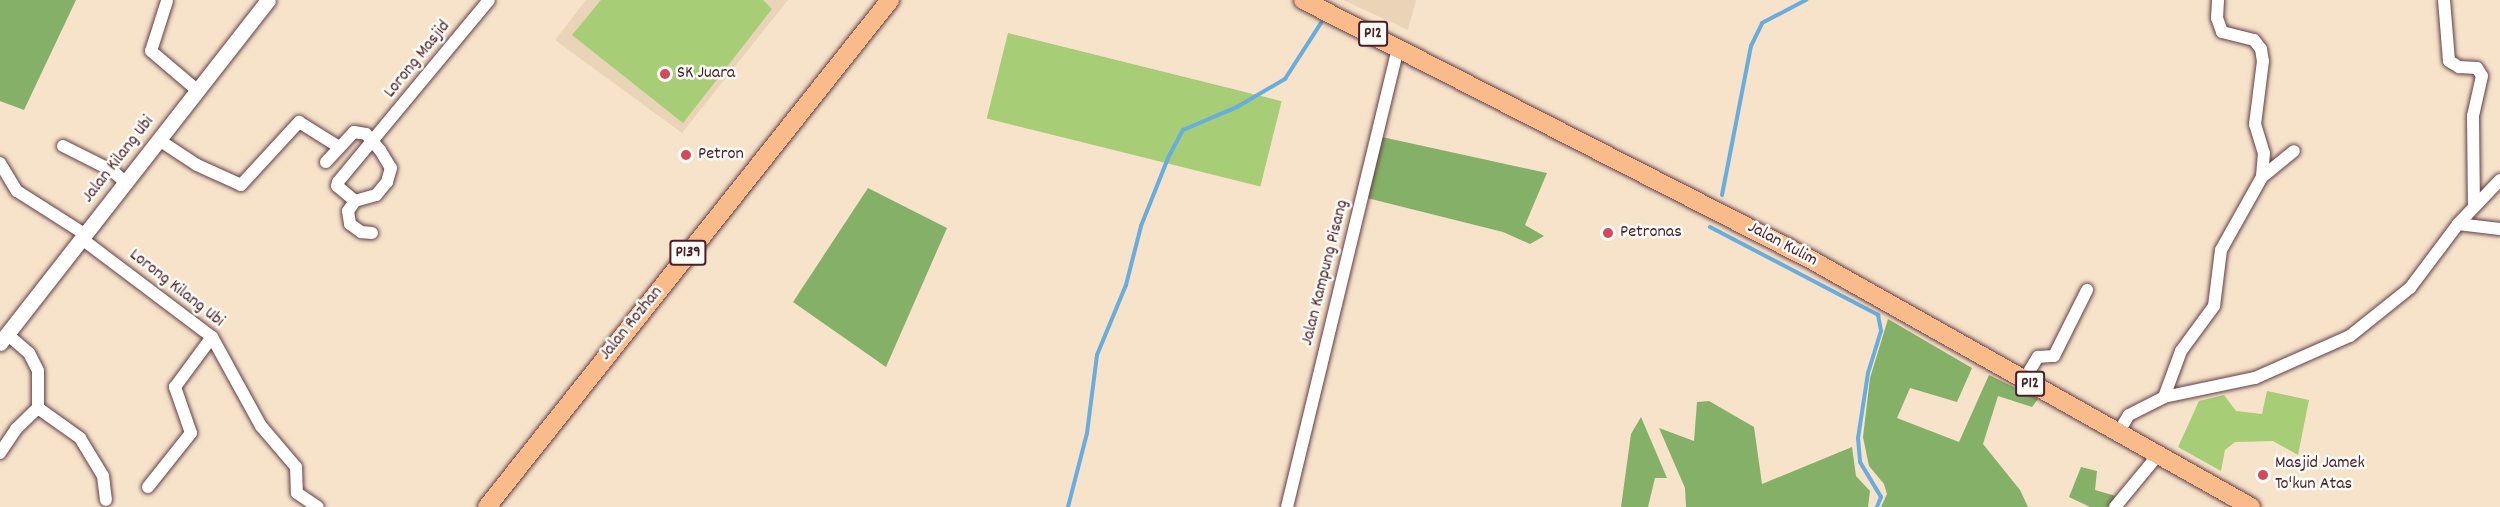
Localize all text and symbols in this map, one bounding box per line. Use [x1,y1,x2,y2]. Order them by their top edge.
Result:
street label: Lorong Masjid [380,17,456,103]
road number: P12 [1358,21,1388,47]
place label: SK Juara [677,63,735,85]
marker: SK Juara [658,67,672,81]
street label: Jalan Kilang Ubi [78,112,160,208]
place label: Petron [698,144,744,166]
marker: Petron [679,148,693,162]
street label: Jalan Kampung Pisang [1297,198,1355,348]
street label: Jalan Kulim [1743,218,1821,272]
place label: Petronas [1620,222,1682,244]
marker: Petronas [1601,226,1615,240]
road number: P139 [668,240,708,266]
street label: Lorong Kilang Ubi [124,245,228,333]
street label: Jalan Rozhan [596,283,668,365]
road number: P12 [2015,371,2045,397]
place label: Masjid Jamek To'kun Atas [2275,454,2365,496]
marker: Masjid Jamek To'kun Atas [2256,468,2270,482]

